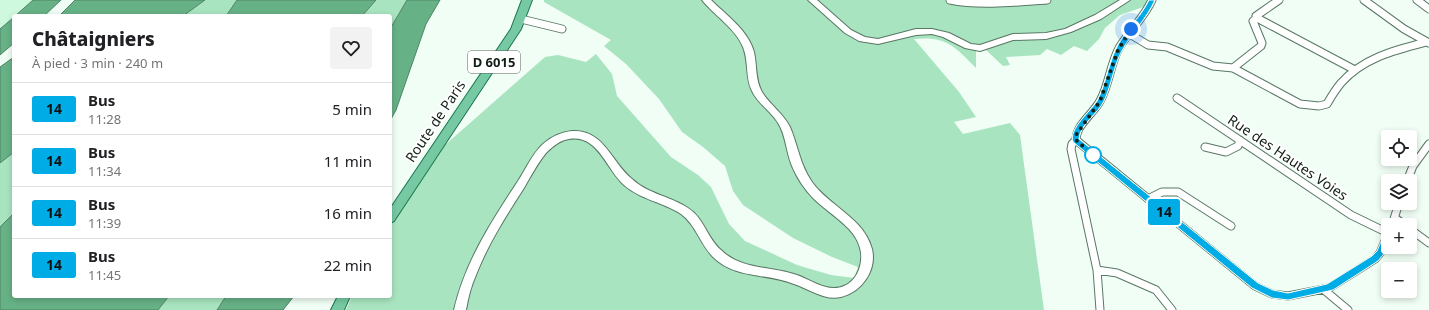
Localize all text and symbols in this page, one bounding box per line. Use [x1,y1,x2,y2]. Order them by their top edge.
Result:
your location [1121,19,1141,39]
text: Châtaigniers [32,26,155,52]
button: heart [330,27,372,69]
road number: D 6015 [468,51,520,73]
text: À pied · 3 min · 240 m [32,54,163,72]
street label: Route de Paris [401,76,470,166]
text: Bus [88,90,115,110]
text: 14 [46,99,62,118]
text: 5 min [332,99,372,119]
text: 11:28 [88,110,121,128]
street label: Rue des Hautes Voies [1224,110,1352,204]
map controls [1381,130,1417,298]
button: locate [1381,130,1417,166]
text: Bus [88,142,115,162]
unlabelled marker [1084,146,1102,164]
text: 14 [46,151,62,170]
text: 11 min [324,151,372,171]
text: 11:34 [88,162,121,180]
button: layers [1381,174,1417,210]
text: Bus [88,194,115,214]
line badge: 14 [1146,199,1182,225]
text: 14 [1156,202,1172,221]
text: 14 [46,203,62,222]
text: 16 min [324,203,372,223]
text: 11:39 [88,214,121,232]
button: + [1381,218,1417,254]
text: Bus [88,246,115,266]
text: 14 [46,255,62,274]
text: 22 min [324,255,372,275]
button: − [1381,262,1417,298]
text: 11:45 [88,266,121,284]

